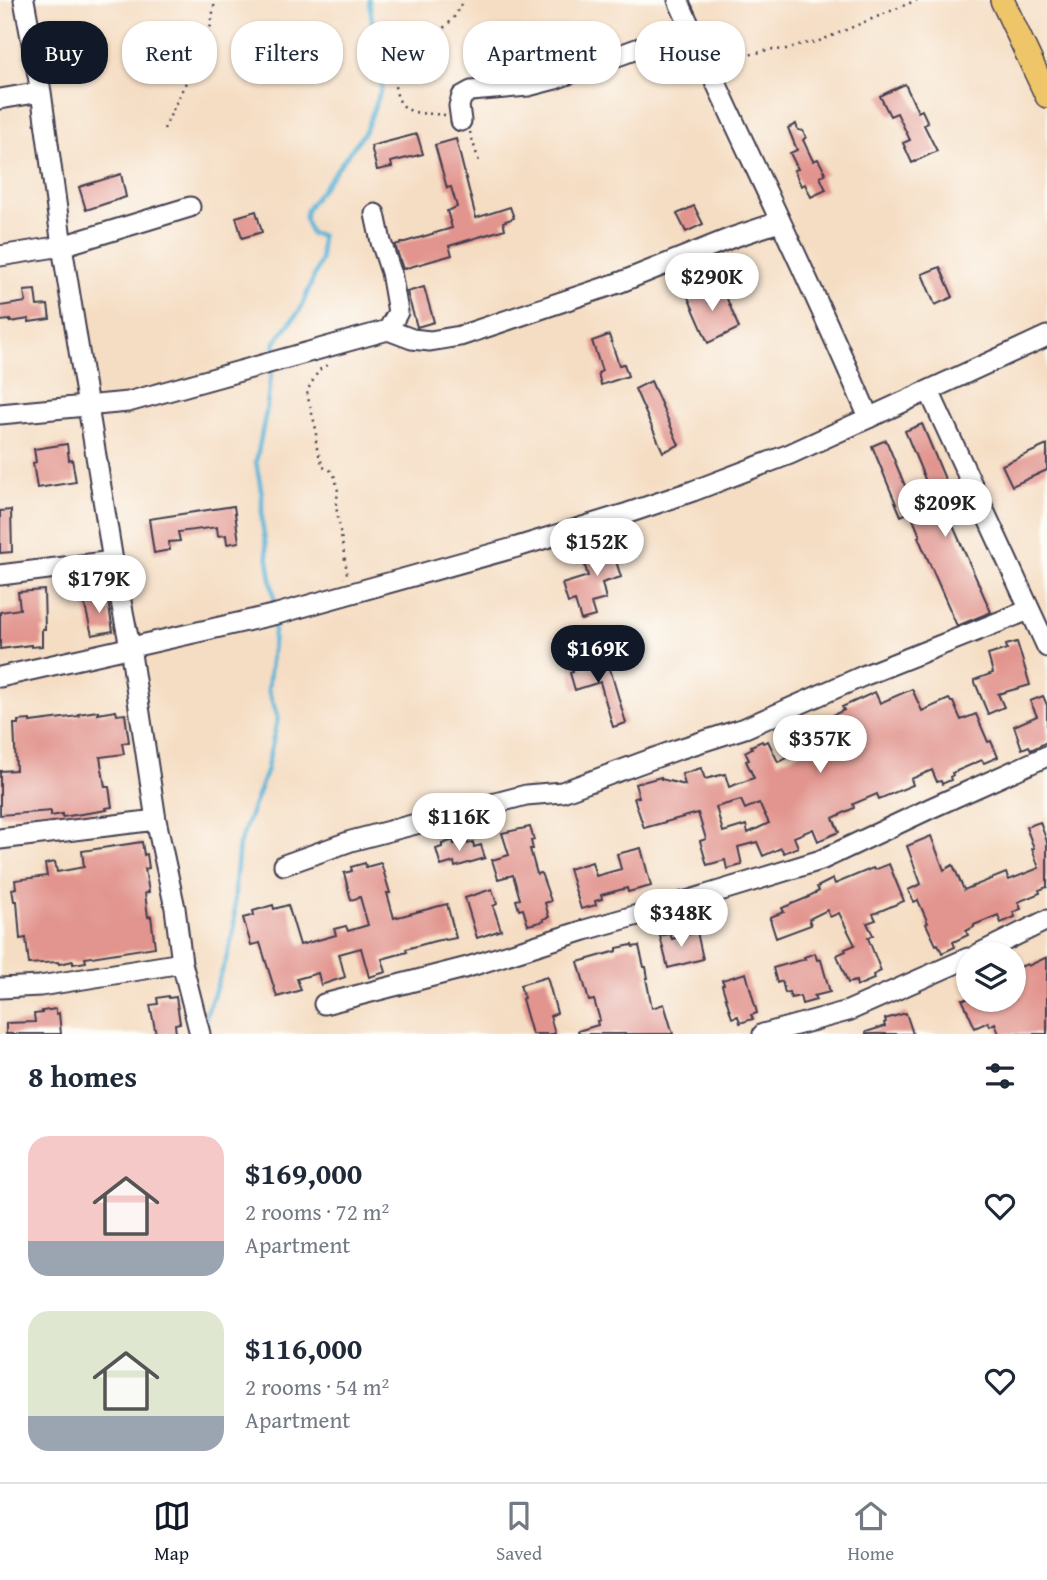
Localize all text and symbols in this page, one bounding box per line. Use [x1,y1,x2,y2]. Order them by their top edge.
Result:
chip: Buy [21,21,108,84]
chip: Rent [122,21,217,84]
chip: Filters [231,21,343,84]
chip: New [357,21,449,84]
chip: Apartment [463,21,621,84]
chip: House [635,21,745,84]
pin: $290K [663,254,761,313]
text: $290K [681,259,743,292]
pin: $209K [896,480,994,539]
text: $209K [914,485,976,518]
pin: $152K [548,518,646,578]
text: $152K [566,524,628,557]
pin: $179K [50,556,148,615]
text: $179K [68,561,130,594]
pin: $169K [549,626,647,685]
text: $169K [567,631,629,664]
pin: $357K [771,716,869,775]
text: $357K [789,721,851,754]
pin: $116K [410,794,508,853]
text: $116K [428,799,490,832]
pin: $348K [632,890,730,949]
text: $348K [650,895,712,928]
map controls [956,942,1026,1012]
button: layers [956,942,1026,1012]
text: 8 homes [28,1054,137,1098]
icon: filters [981,1057,1019,1095]
text: $169,000 [245,1151,362,1195]
icon: home [84,1164,168,1248]
icon: heart [981,1187,1019,1225]
text: 2 rooms · 72 m² [245,1195,389,1228]
text: Apartment [245,1228,350,1261]
text: $116,000 [245,1326,362,1370]
icon: home [84,1339,168,1423]
icon: heart [981,1362,1019,1400]
text: 2 rooms · 54 m² [245,1370,389,1403]
text: Apartment [245,1403,350,1436]
tab: Map [153,1497,191,1567]
tab: Saved [496,1497,542,1567]
tab: Home [848,1497,894,1567]

